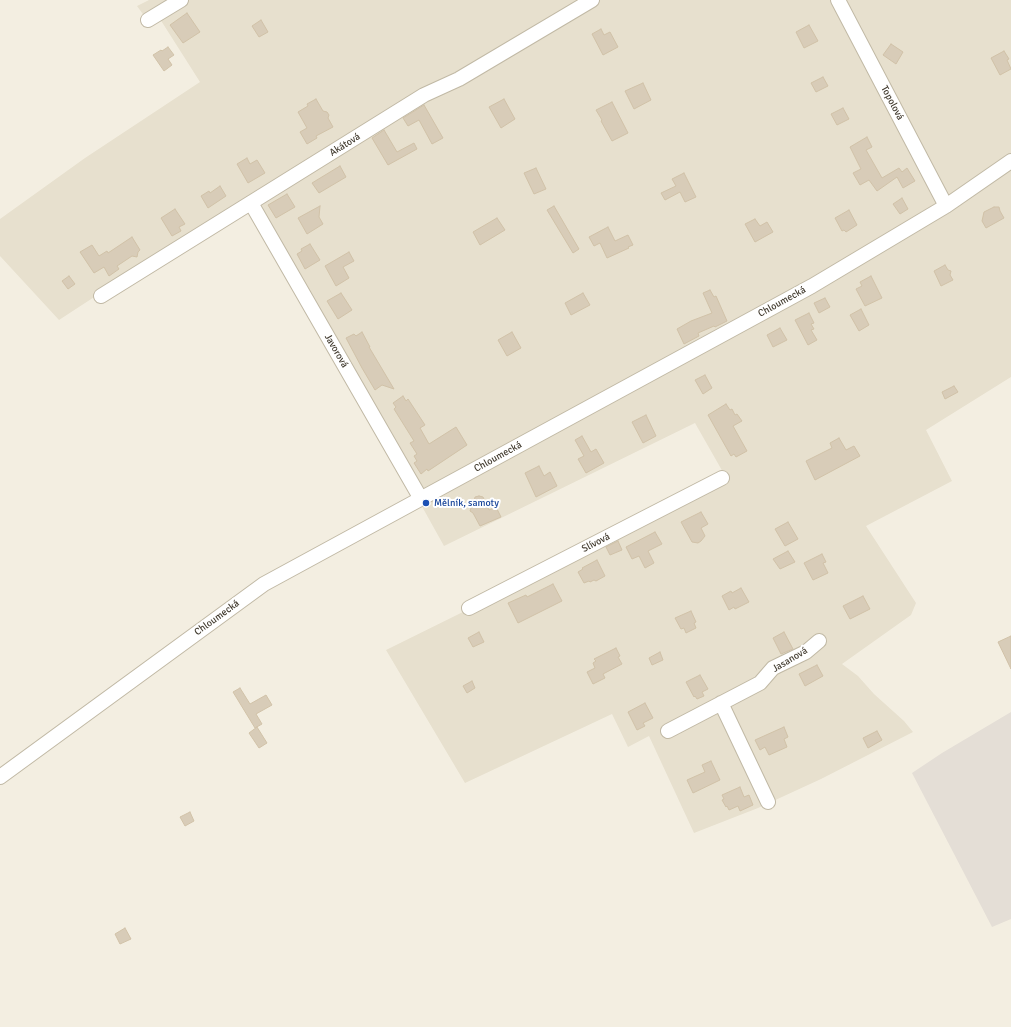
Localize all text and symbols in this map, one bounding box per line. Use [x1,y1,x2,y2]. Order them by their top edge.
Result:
street label: Topolová [878,84,906,122]
street label: Akátová [327,131,363,159]
street label: Chloumecká [756,284,808,320]
street label: Javorová [322,332,350,370]
street label: Chloumecká [472,439,524,475]
place label: Mělník, samoty [434,497,499,509]
marker: Mělník, samoty [421,498,431,508]
street label: Slívová [580,531,612,555]
street label: Chloumecká [192,598,242,638]
street label: Jasanová [770,645,810,675]

